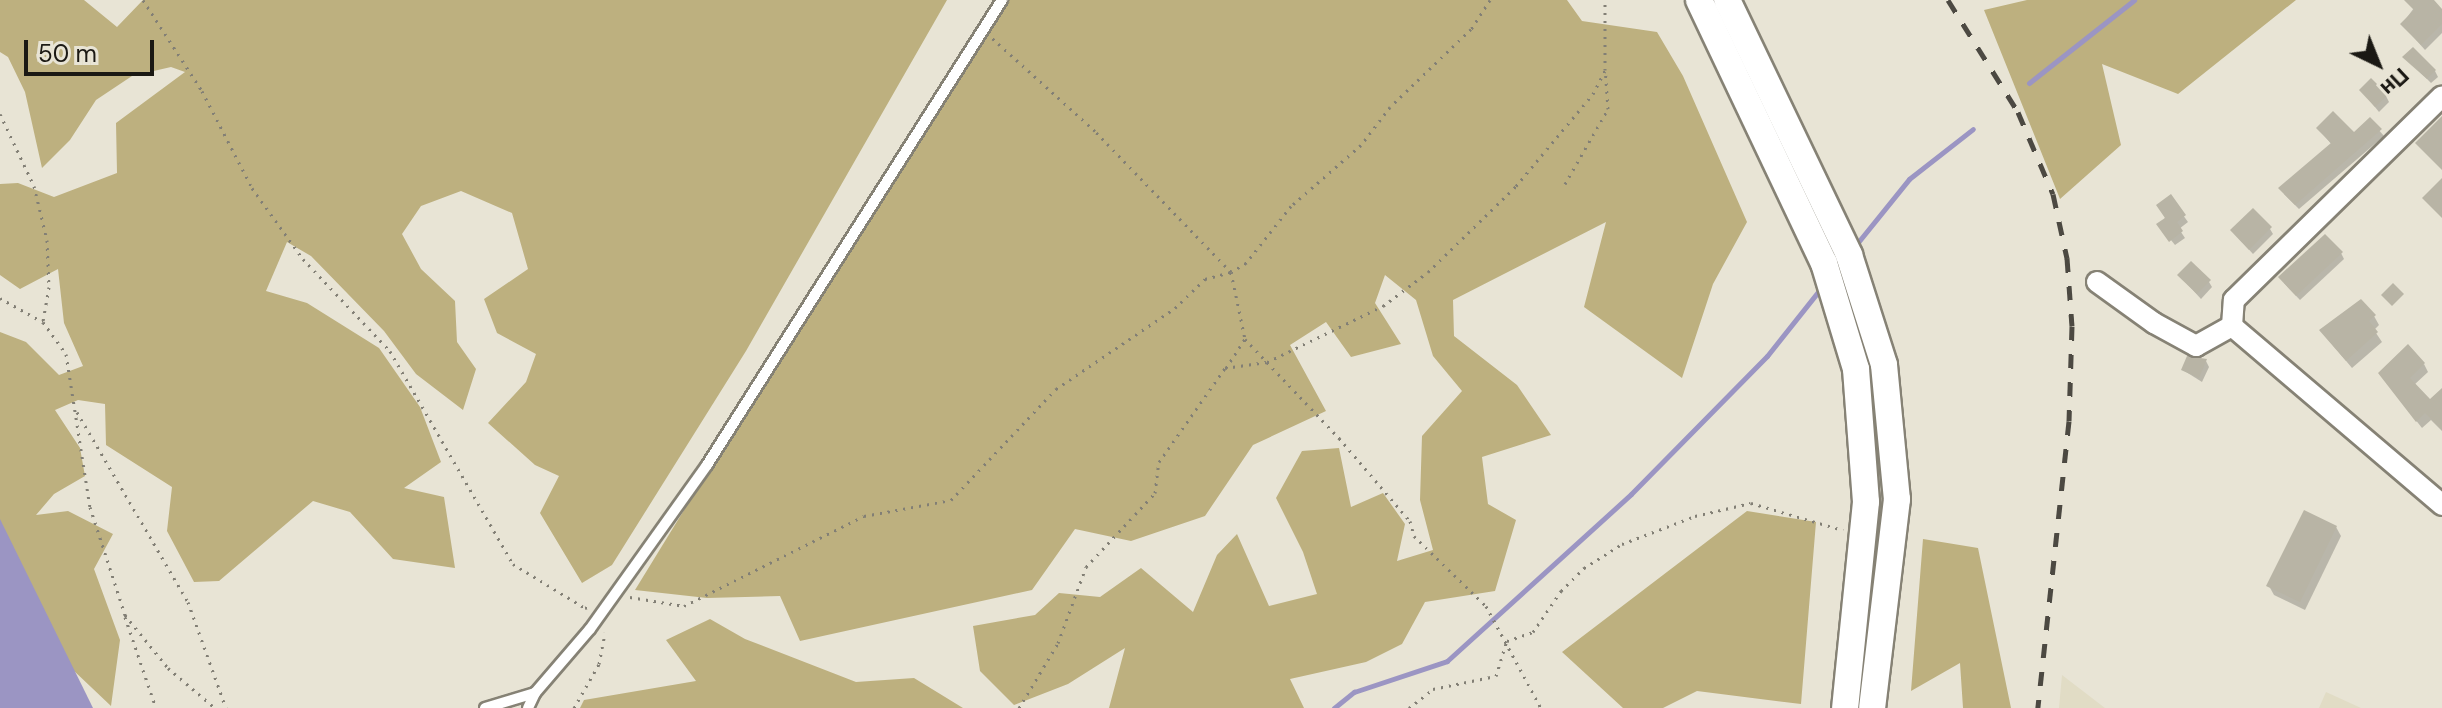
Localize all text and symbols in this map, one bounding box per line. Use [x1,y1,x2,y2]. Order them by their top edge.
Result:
scale bar [28,24,158,74]
north arrow [2338,24,2418,104]
text: 50 m [38,38,97,69]
text: Пн [2374,61,2415,102]

